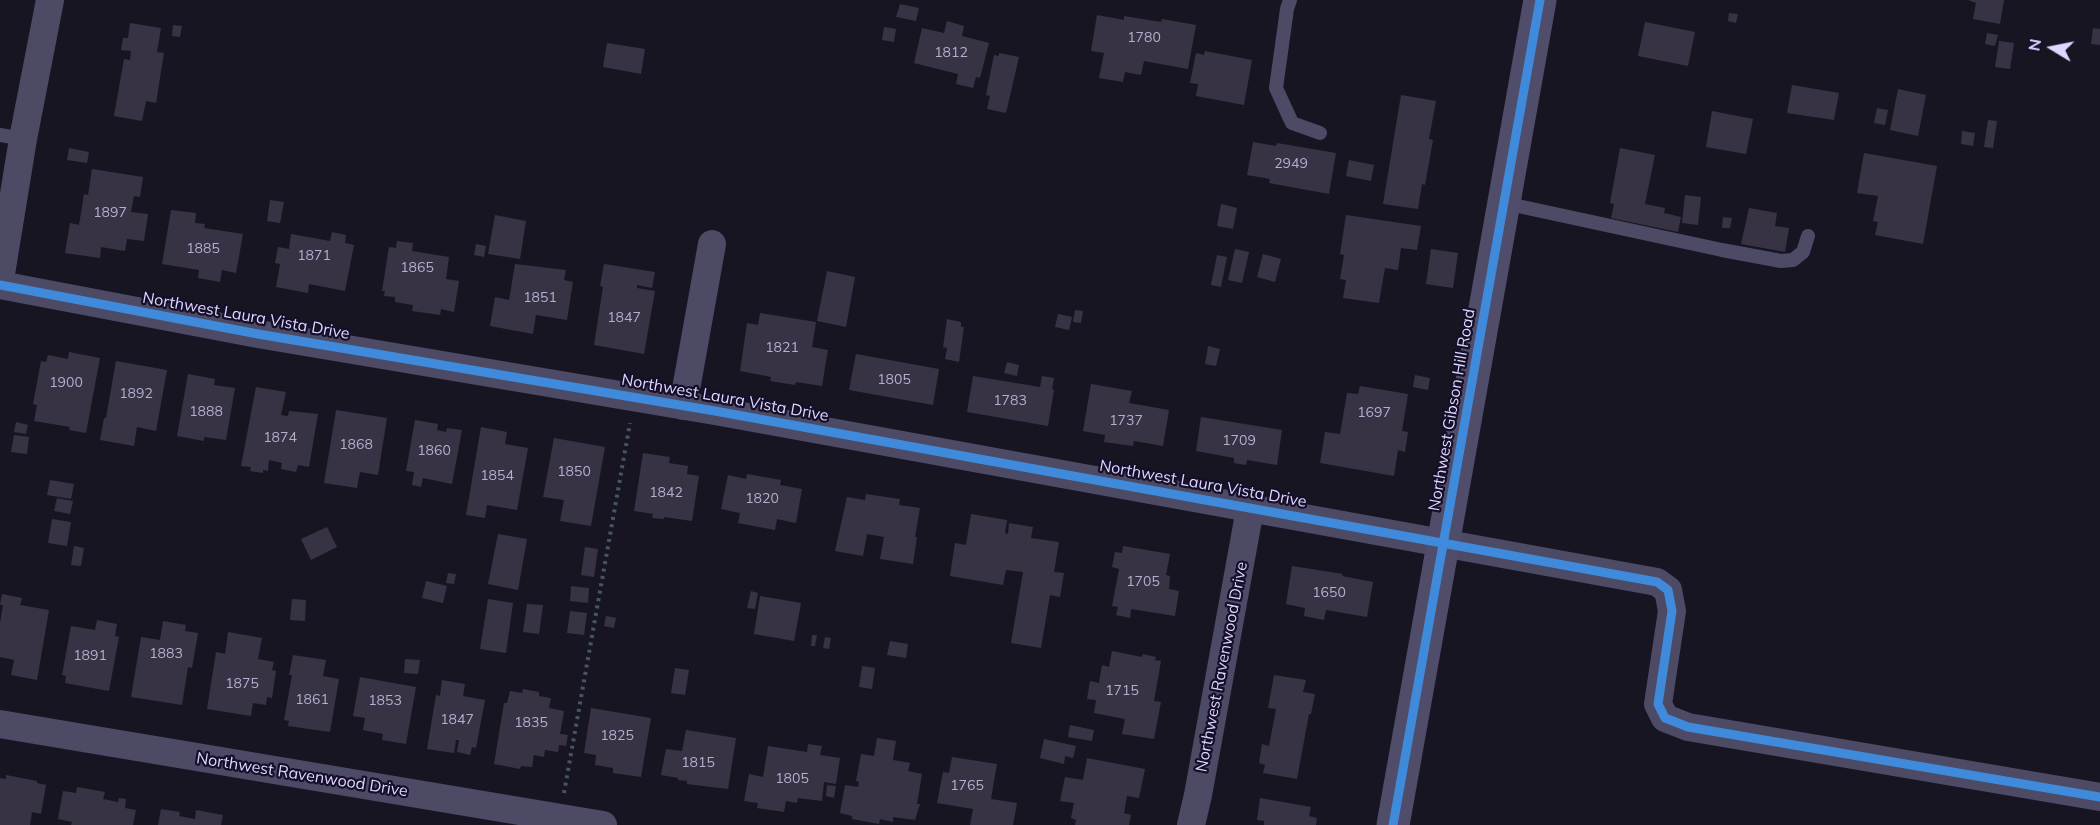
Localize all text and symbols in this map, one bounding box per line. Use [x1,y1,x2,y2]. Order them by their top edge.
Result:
north arrow [2022,18,2082,78]
house number: 1780 [1127,30,1161,46]
text: N [2023,37,2045,53]
house number: 1812 [934,45,968,61]
house number: 2949 [1274,156,1308,172]
house number: 1897 [93,205,127,221]
house number: 1885 [186,241,220,257]
house number: 1871 [297,248,331,264]
house number: 1865 [400,260,434,276]
street label: Northwest Laura Vista Drive [141,288,351,344]
house number: 1851 [523,290,557,306]
street label: Northwest Gibson Hill Road [1425,307,1479,513]
house number: 1847 [607,310,641,326]
house number: 1821 [765,340,799,356]
street label: Northwest Laura Vista Drive [620,370,830,426]
house number: 1805 [877,372,911,388]
house number: 1900 [49,375,83,391]
house number: 1892 [119,386,153,402]
house number: 1783 [993,393,1027,409]
house number: 1888 [189,404,223,420]
house number: 1697 [1357,405,1391,421]
house number: 1737 [1109,413,1143,429]
house number: 1874 [263,430,297,446]
house number: 1709 [1222,433,1256,449]
house number: 1868 [339,437,373,453]
house number: 1860 [417,443,451,459]
street label: Northwest Laura Vista Drive [1098,456,1308,512]
house number: 1850 [557,464,591,480]
house number: 1854 [480,468,514,484]
house number: 1842 [649,485,683,501]
house number: 1820 [745,491,779,507]
street label: Northwest Ravenwood Drive [1192,560,1252,774]
house number: 1705 [1126,574,1160,590]
house number: 1650 [1312,585,1346,601]
house number: 1883 [149,646,183,662]
house number: 1891 [73,648,107,664]
house number: 1875 [225,676,259,692]
house number: 1715 [1105,683,1139,699]
house number: 1861 [295,692,329,708]
house number: 1853 [368,693,402,709]
house number: 1847 [440,712,474,728]
house number: 1835 [514,715,548,731]
house number: 1825 [600,728,634,744]
street label: Northwest Ravenwood Drive [195,749,409,801]
house number: 1815 [681,755,715,771]
house number: 1805 [775,771,809,787]
house number: 1765 [950,778,984,794]

